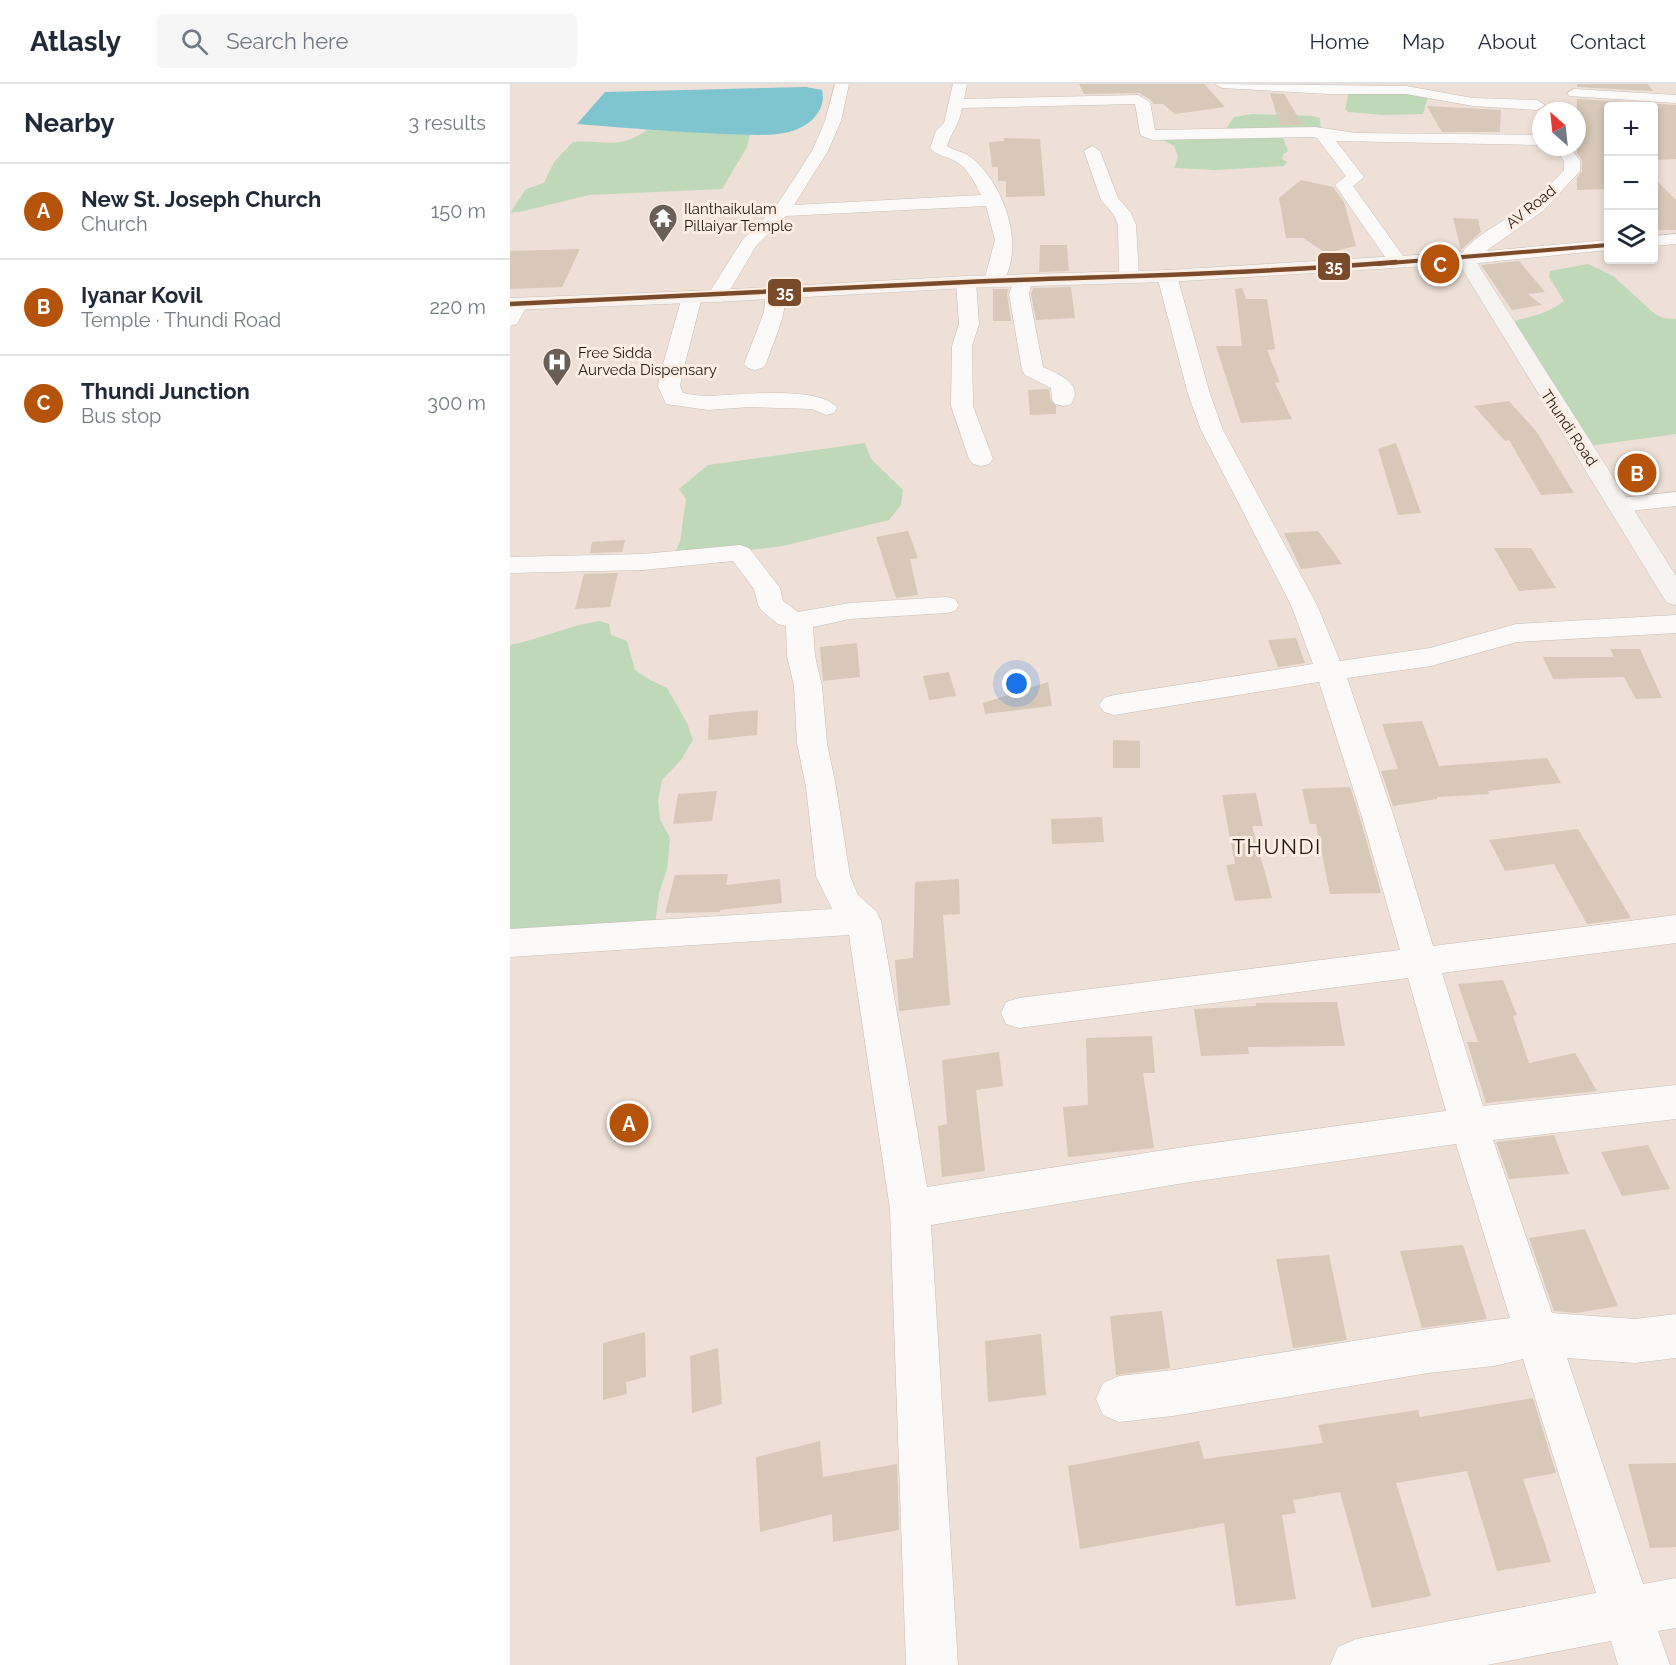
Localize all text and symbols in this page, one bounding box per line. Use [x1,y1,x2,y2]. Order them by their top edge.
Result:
search box [157,14,577,68]
text: Atlasly [30,25,121,58]
icon: search [178,25,211,58]
text: Search here [226,28,348,54]
text: Home [1310,29,1369,54]
text: Map [1402,29,1445,54]
text: About [1478,29,1537,54]
text: Contact [1570,29,1646,54]
north arrow [1532,102,1586,156]
map controls [1604,102,1658,264]
button: + [1604,102,1658,156]
text: Nearby [24,108,114,138]
text: 3 results [408,111,486,135]
button: − [1604,156,1658,210]
street label: AV Road [1503,182,1559,232]
text: New St. Joseph Church [81,186,321,212]
text: A [37,199,50,223]
text: 150 m [431,199,486,223]
place label: Ilanthaikulam Pillaiyar Temple [684,200,793,235]
temple icon: Ilanthaikulam Pillaiyar Temple [647,202,679,244]
button: layers [1604,210,1658,264]
text: Church [81,212,148,236]
pin: C [1420,242,1460,286]
line badge: 35 [1317,252,1351,281]
text: 35 [1325,257,1343,276]
line badge: 35 [767,278,802,307]
text: Iyanar Kovil [81,282,203,308]
text: 35 [776,283,794,302]
text: B [37,295,50,319]
text: 220 m [429,295,486,319]
text: Temple · Thundi Road [81,308,281,332]
place label: Free Sidda Aurveda Dispensary [578,344,717,379]
hospital icon: Free Sidda Aurveda Dispensary [541,346,573,388]
text: Thundi Junction [81,378,250,404]
street label: Thundi Road [1537,387,1601,469]
text: C [37,391,50,415]
text: 300 m [427,391,486,415]
text: Bus stop [81,404,161,428]
pin: B [1618,450,1656,496]
your location [1002,669,1031,698]
district label: THUNDI [1232,834,1322,859]
pin: A [610,1100,648,1146]

